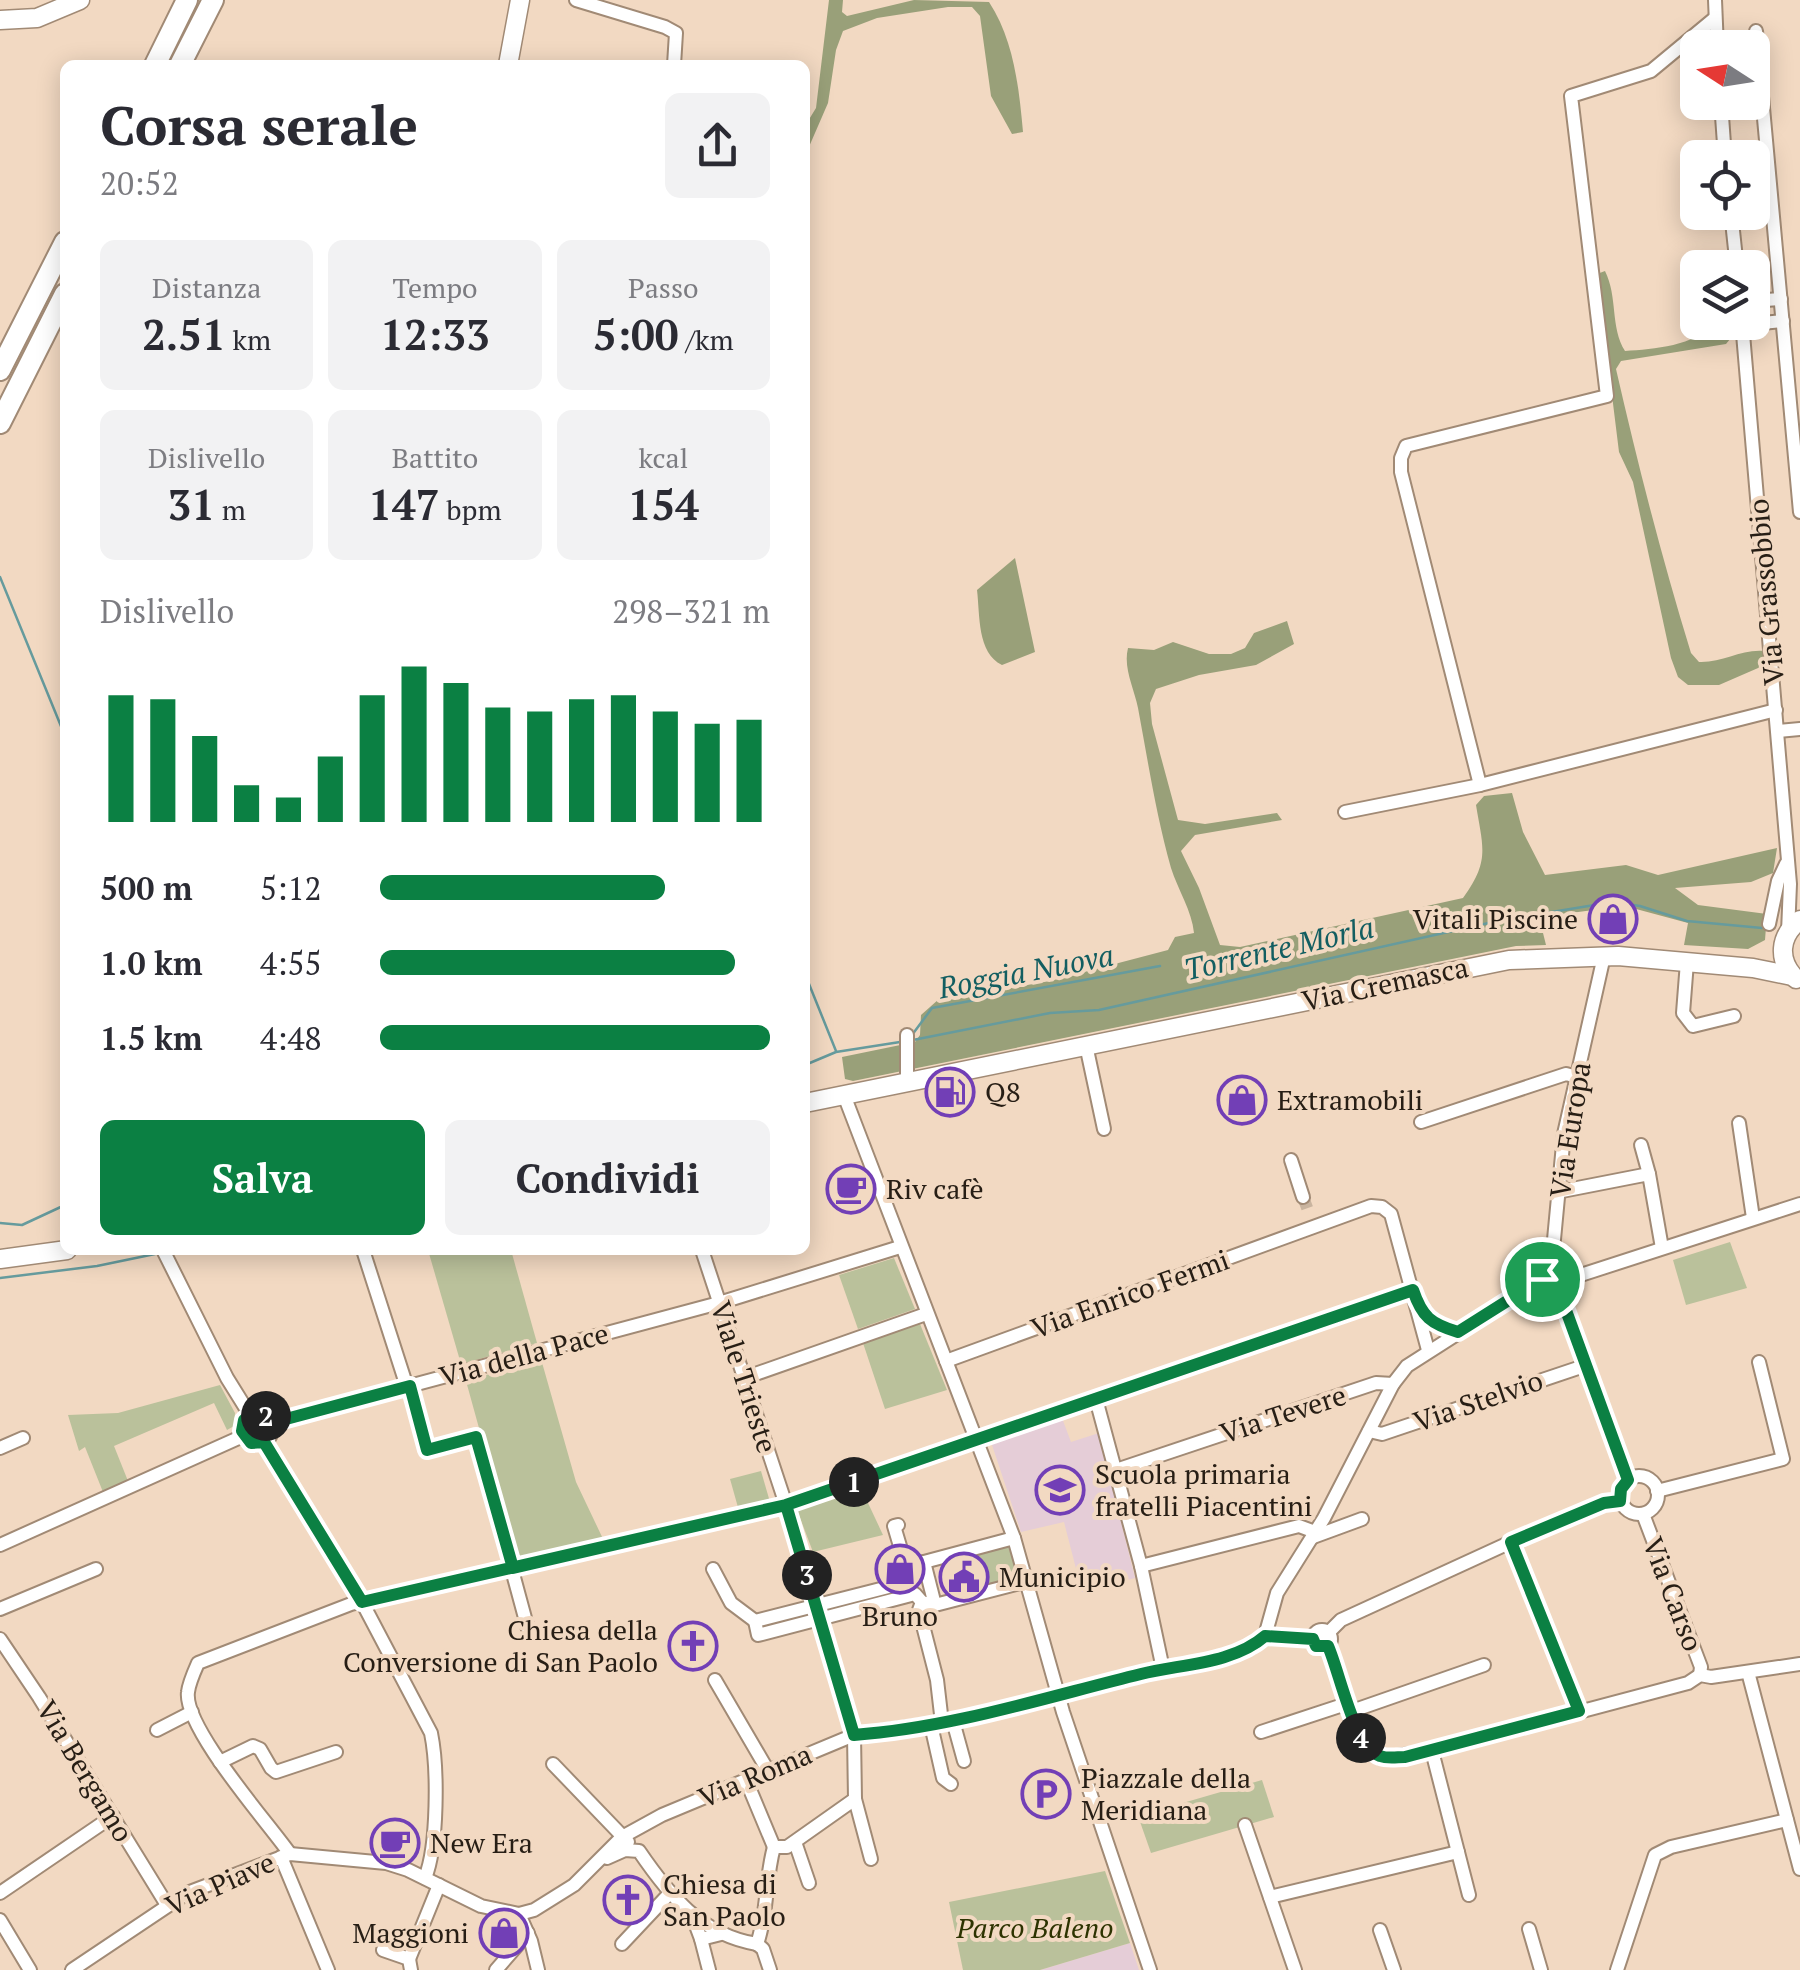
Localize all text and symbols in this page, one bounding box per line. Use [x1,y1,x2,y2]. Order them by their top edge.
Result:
north arrow [1680,30,1770,120]
map controls [1680,30,1770,340]
text: Corsa serale [100,88,418,161]
button: share [665,93,770,198]
button: locate [1680,140,1770,230]
text: 20:52 [100,162,179,204]
button: layers [1680,250,1770,340]
text: Distanza [152,269,261,306]
text: Tempo [392,269,478,306]
text: Passo [628,269,699,306]
text: 2.51 [142,306,226,362]
text: 12:33 [380,306,490,362]
text: 5:00 [593,306,679,362]
text: km [226,321,271,358]
text: /km [679,321,734,358]
text: Dislivello [148,439,265,476]
text: Battito [392,439,478,476]
text: kcal [638,439,688,476]
text: 31 [167,476,215,532]
text: 147 [368,476,440,532]
text: 154 [628,476,699,532]
text: m [215,491,246,528]
text: bpm [440,491,502,528]
street label: Via Grassobbio [1739,497,1792,687]
text: Dislivello [100,590,234,632]
text: 298–321 m [612,590,770,632]
text: 500 m [100,867,192,909]
text: 5:12 [260,867,322,909]
shop icon: Vitali Piscine [1587,893,1639,945]
place label: Vitali Piscine [1413,900,1578,937]
water label: Torrente Morla [1180,907,1378,989]
water label: Roggia Nuova [934,934,1117,1008]
text: 1.0 km [100,942,203,984]
text: 4:55 [260,942,322,984]
street label: Via Cremasca [1298,948,1471,1019]
text: 1.5 km [100,1017,203,1059]
text: 4:48 [260,1017,322,1059]
street label: Via Europa [1541,1059,1599,1201]
fuel station icon: Q8 [924,1066,976,1118]
place label: Q8 [985,1073,1021,1110]
shop icon: Extramobili [1216,1074,1268,1126]
place label: Extramobili [1277,1081,1423,1118]
button: Salva [100,1120,425,1235]
button: Condividi [445,1120,770,1235]
cafe icon: Riv cafè [825,1163,877,1215]
place label: Riv cafè [886,1170,984,1207]
pin [1500,1237,1585,1322]
street label: Via Enrico Fermi [1026,1241,1234,1347]
icon: arrive [1515,1252,1570,1307]
street label: Viale Trieste [703,1296,786,1457]
street label: Via della Pace [435,1314,612,1395]
street label: Via Stelvio [1408,1361,1547,1440]
street label: Via Tevere [1215,1376,1351,1451]
pin: 2 [241,1391,291,1441]
text: 2 [258,1397,274,1434]
place label: Scuola primaria fratelli Piacentini [1095,1455,1312,1524]
pin: 1 [829,1457,879,1507]
text: 1 [846,1463,862,1500]
school or university icon: Scuola primaria fratelli Piacentini [1034,1464,1086,1516]
street label: Via Carso [1635,1532,1712,1656]
shop icon: Bruno [874,1543,926,1595]
pin: 3 [782,1550,832,1600]
public building icon: Municipio [938,1551,990,1603]
text: 3 [799,1556,815,1593]
place label: Municipio [999,1558,1126,1595]
place label: Bruno [862,1597,938,1634]
place label: Chiesa della Conversione di San Paolo [343,1611,658,1680]
church icon: Chiesa della Conversione di San Paolo [667,1620,719,1672]
street label: Via Bergamo [29,1693,142,1848]
pin: 4 [1336,1713,1386,1763]
text: 4 [1353,1719,1369,1756]
street label: Via Roma [693,1735,817,1816]
place label: Piazzale della Meridiana [1081,1759,1251,1828]
parking icon: Piazzale della Meridiana [1020,1768,1072,1820]
cafe icon: New Era [369,1817,421,1869]
place label: New Era [430,1824,533,1861]
street label: Via Piave [159,1843,280,1924]
place label: Chiesa di San Paolo [663,1865,786,1934]
church icon: Chiesa di San Paolo [602,1874,654,1926]
shop icon: Maggioni [478,1907,530,1959]
park label: Parco Baleno [956,1909,1113,1946]
place label: Maggioni [352,1914,469,1951]

